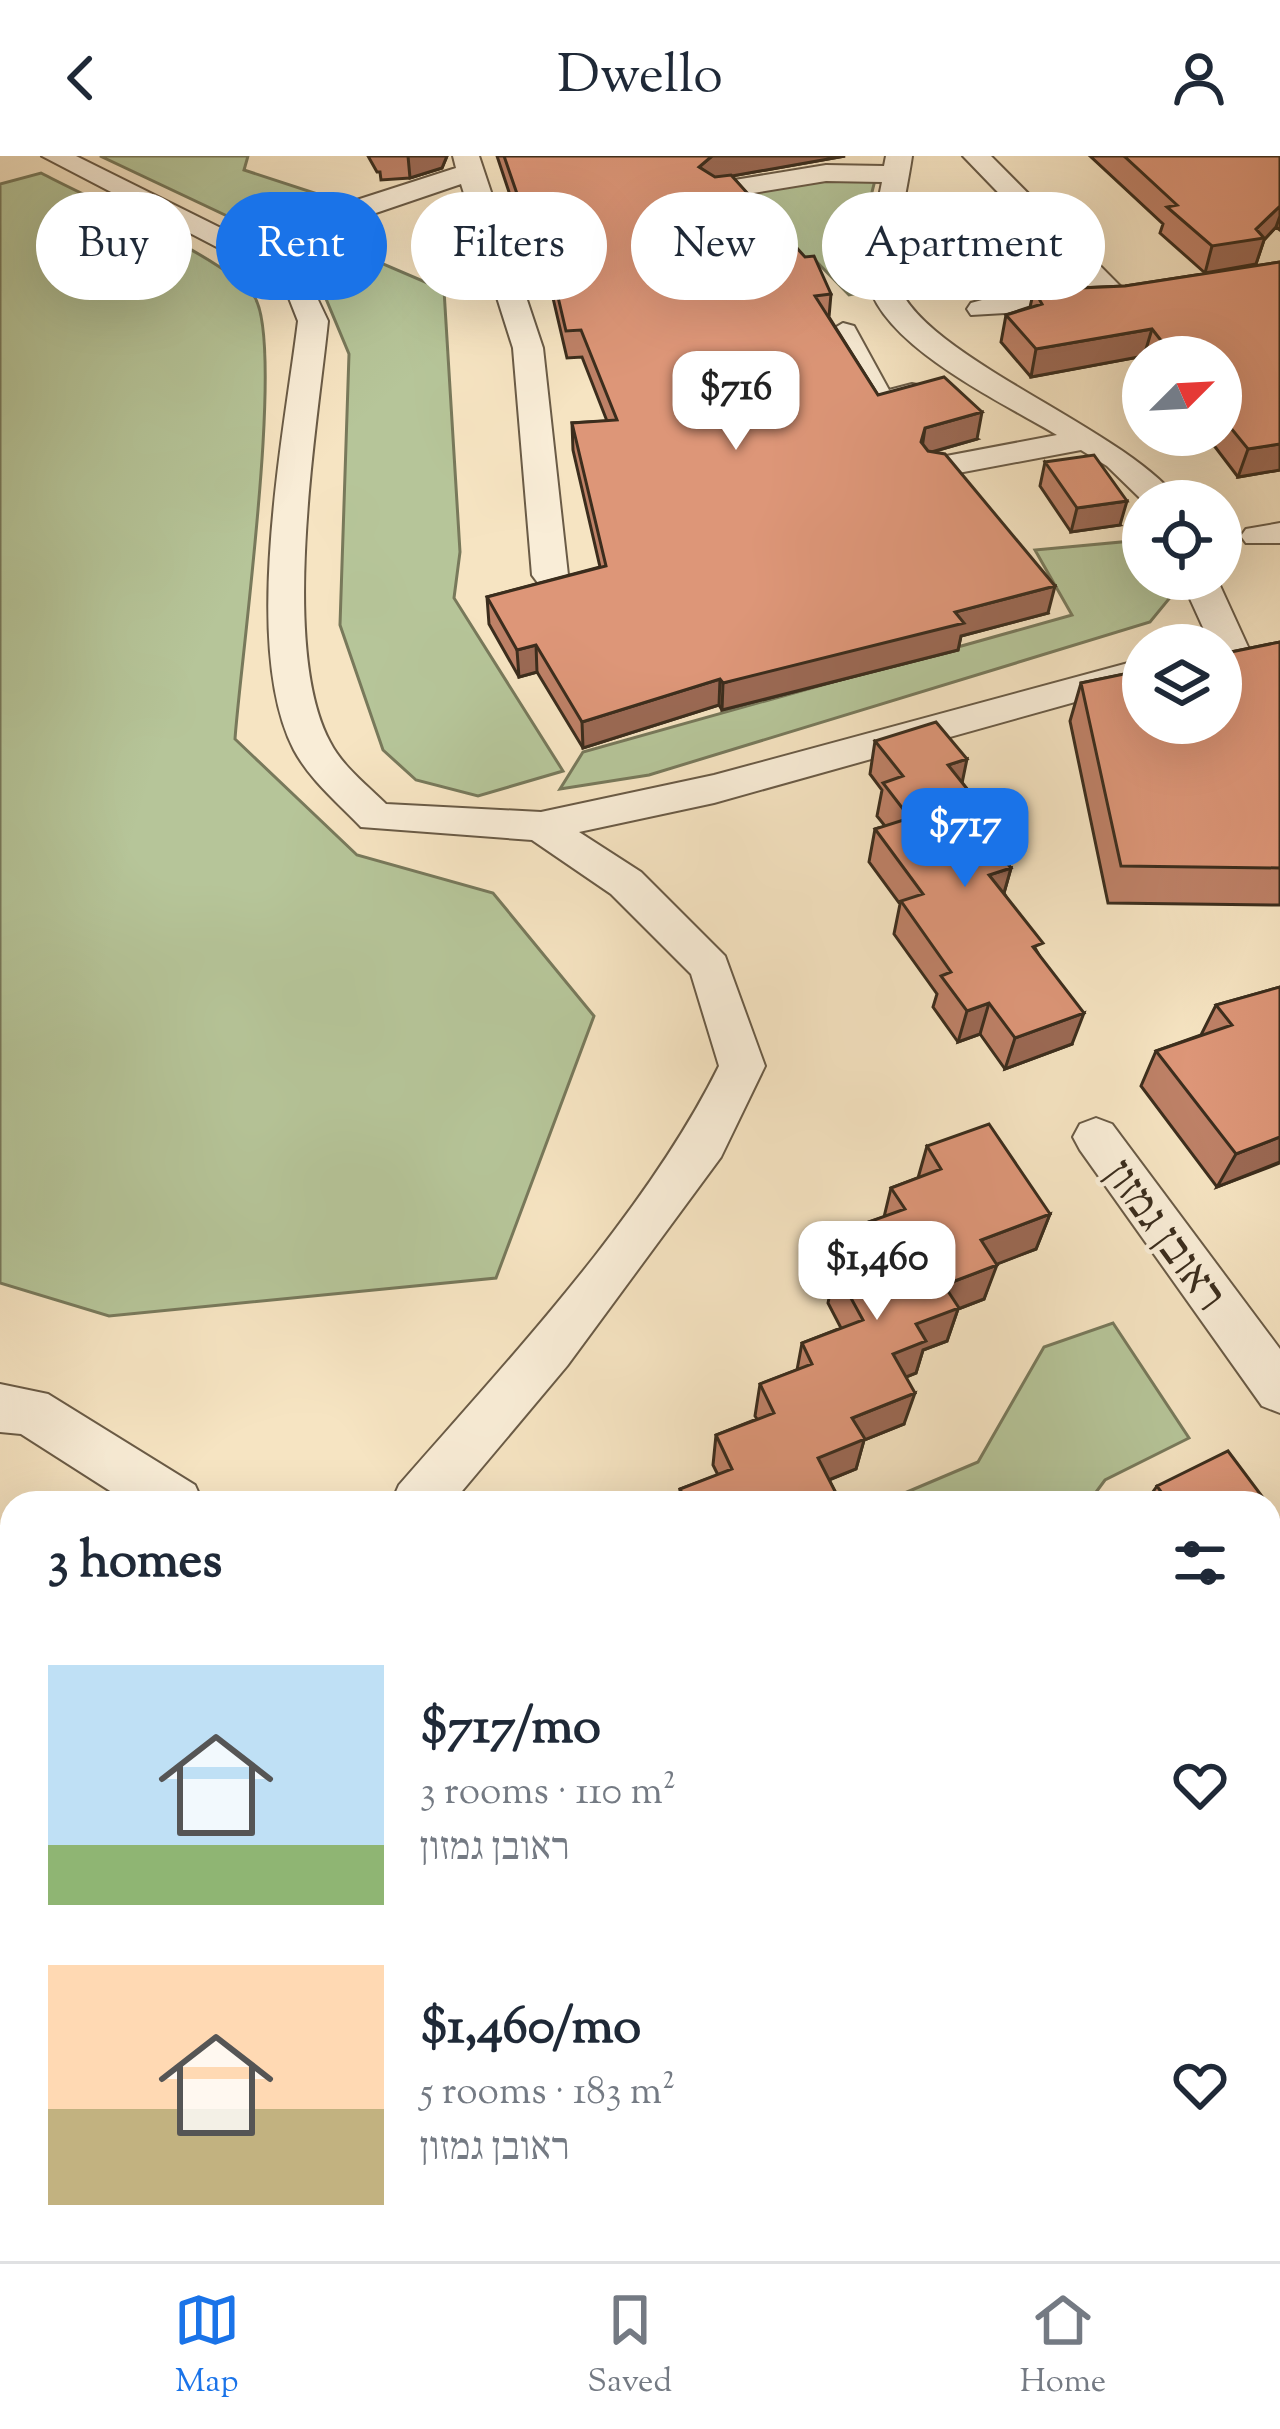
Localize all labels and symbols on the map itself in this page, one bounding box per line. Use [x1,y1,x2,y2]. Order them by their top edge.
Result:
north arrow [1122,336,1242,456]
pin: $716 [665,351,807,453]
pin: $717 [894,788,1036,890]
street label: ראובן גמזון [1085,1148,1240,1326]
pin: $1,460 [779,1221,975,1323]

